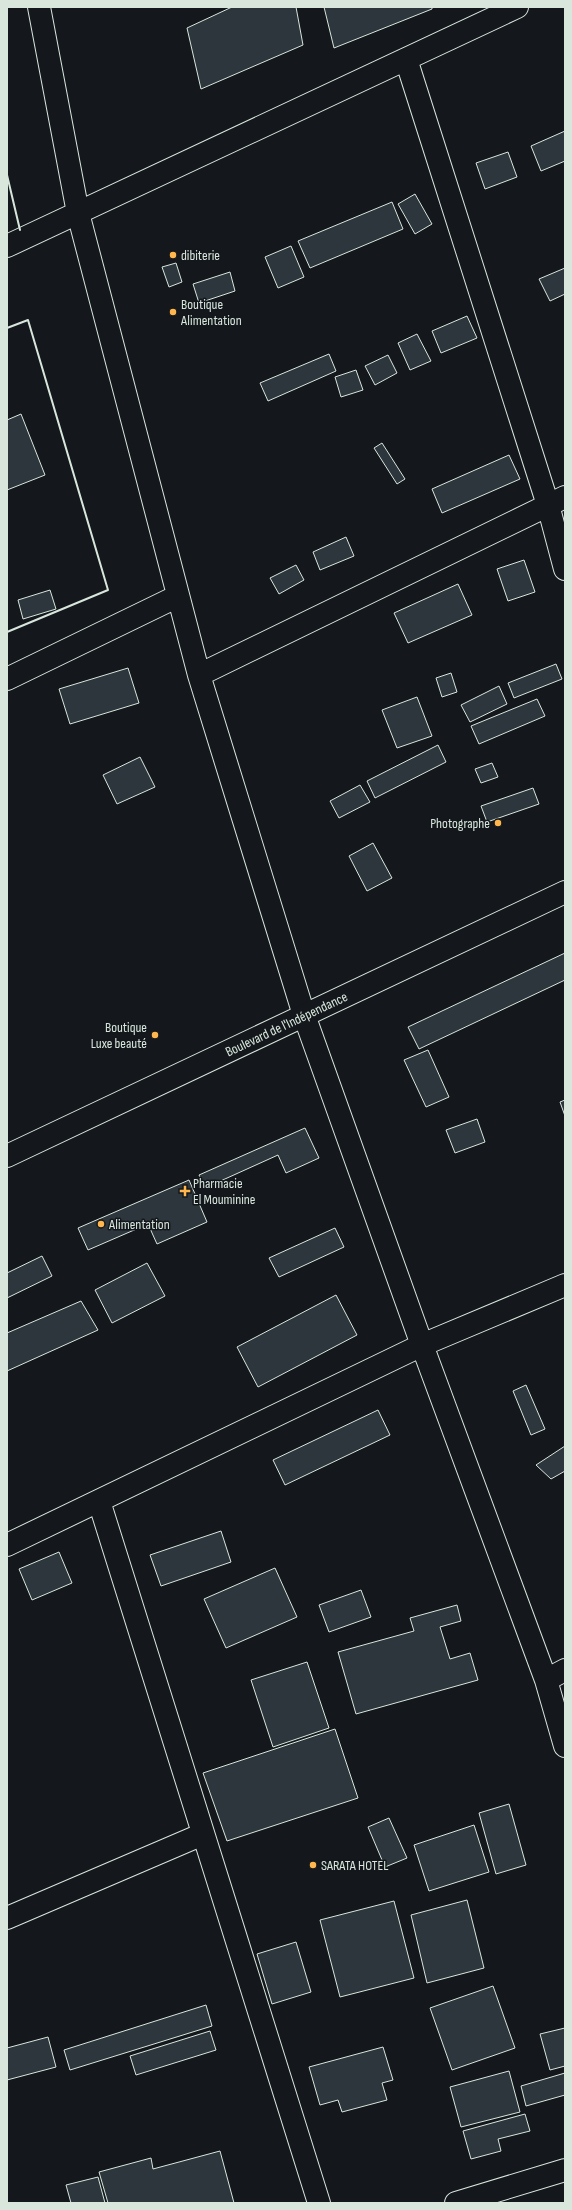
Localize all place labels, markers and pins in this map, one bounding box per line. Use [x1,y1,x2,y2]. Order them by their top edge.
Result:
place label: dibiterie [181,247,220,264]
marker: dibiterie [168,250,178,260]
place label: Boutique Alimentation [180,296,242,329]
marker: Boutique Alimentation [168,307,178,317]
place label: Photographe [430,815,490,832]
marker: Photographe [493,818,503,828]
place label: Boutique Luxe beauté [91,1019,147,1052]
marker: Boutique Luxe beauté [150,1030,160,1040]
place label: Pharmacie El Mouminine [193,1175,255,1208]
marker: Pharmacie El Mouminine [180,1186,190,1196]
place label: Alimentation [108,1216,170,1233]
marker: Alimentation [96,1219,106,1229]
place label: SARATA HOTEL [321,1857,389,1874]
marker: SARATA HOTEL [308,1860,318,1870]

